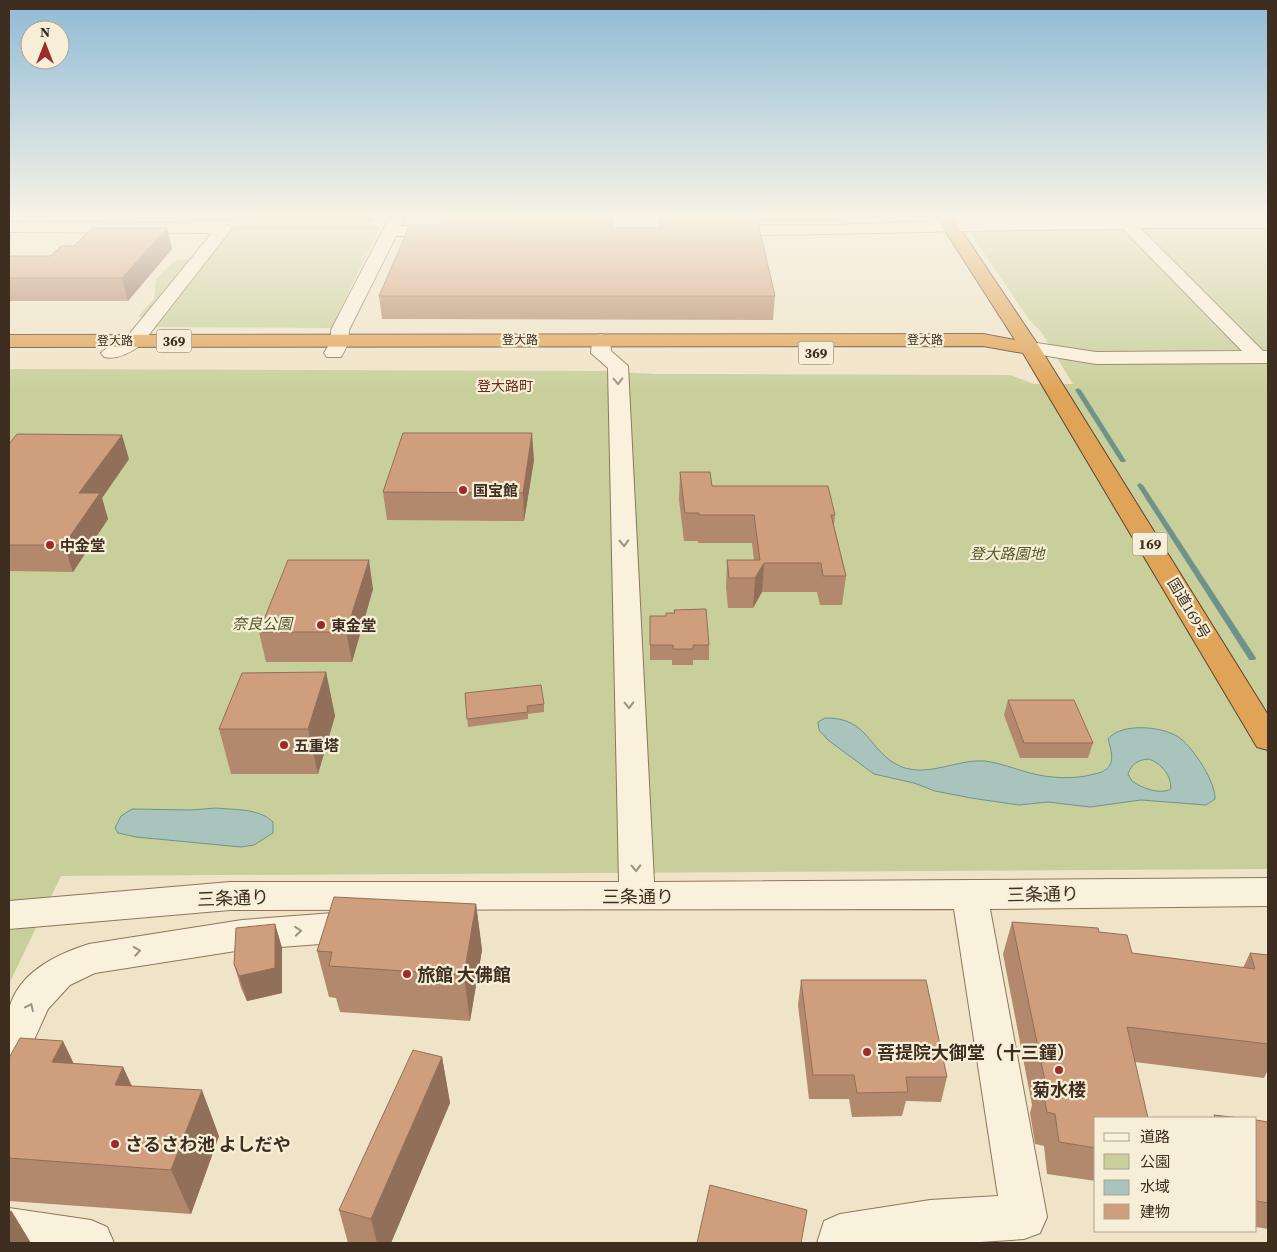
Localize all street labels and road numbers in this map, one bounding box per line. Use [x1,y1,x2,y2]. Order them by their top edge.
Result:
road number: 369 [156,330,192,352]
street label: 登大路 [502,332,538,348]
street label: 登大路 [907,332,943,348]
street label: 登大路 [97,333,133,349]
road number: 369 [798,342,834,364]
road number: 169 [1132,532,1168,556]
street label: 国道169号 [1163,574,1215,642]
street label: 三条通り [1007,881,1079,907]
street label: 三条通り [197,884,269,912]
street label: 三条通り [602,884,674,909]

